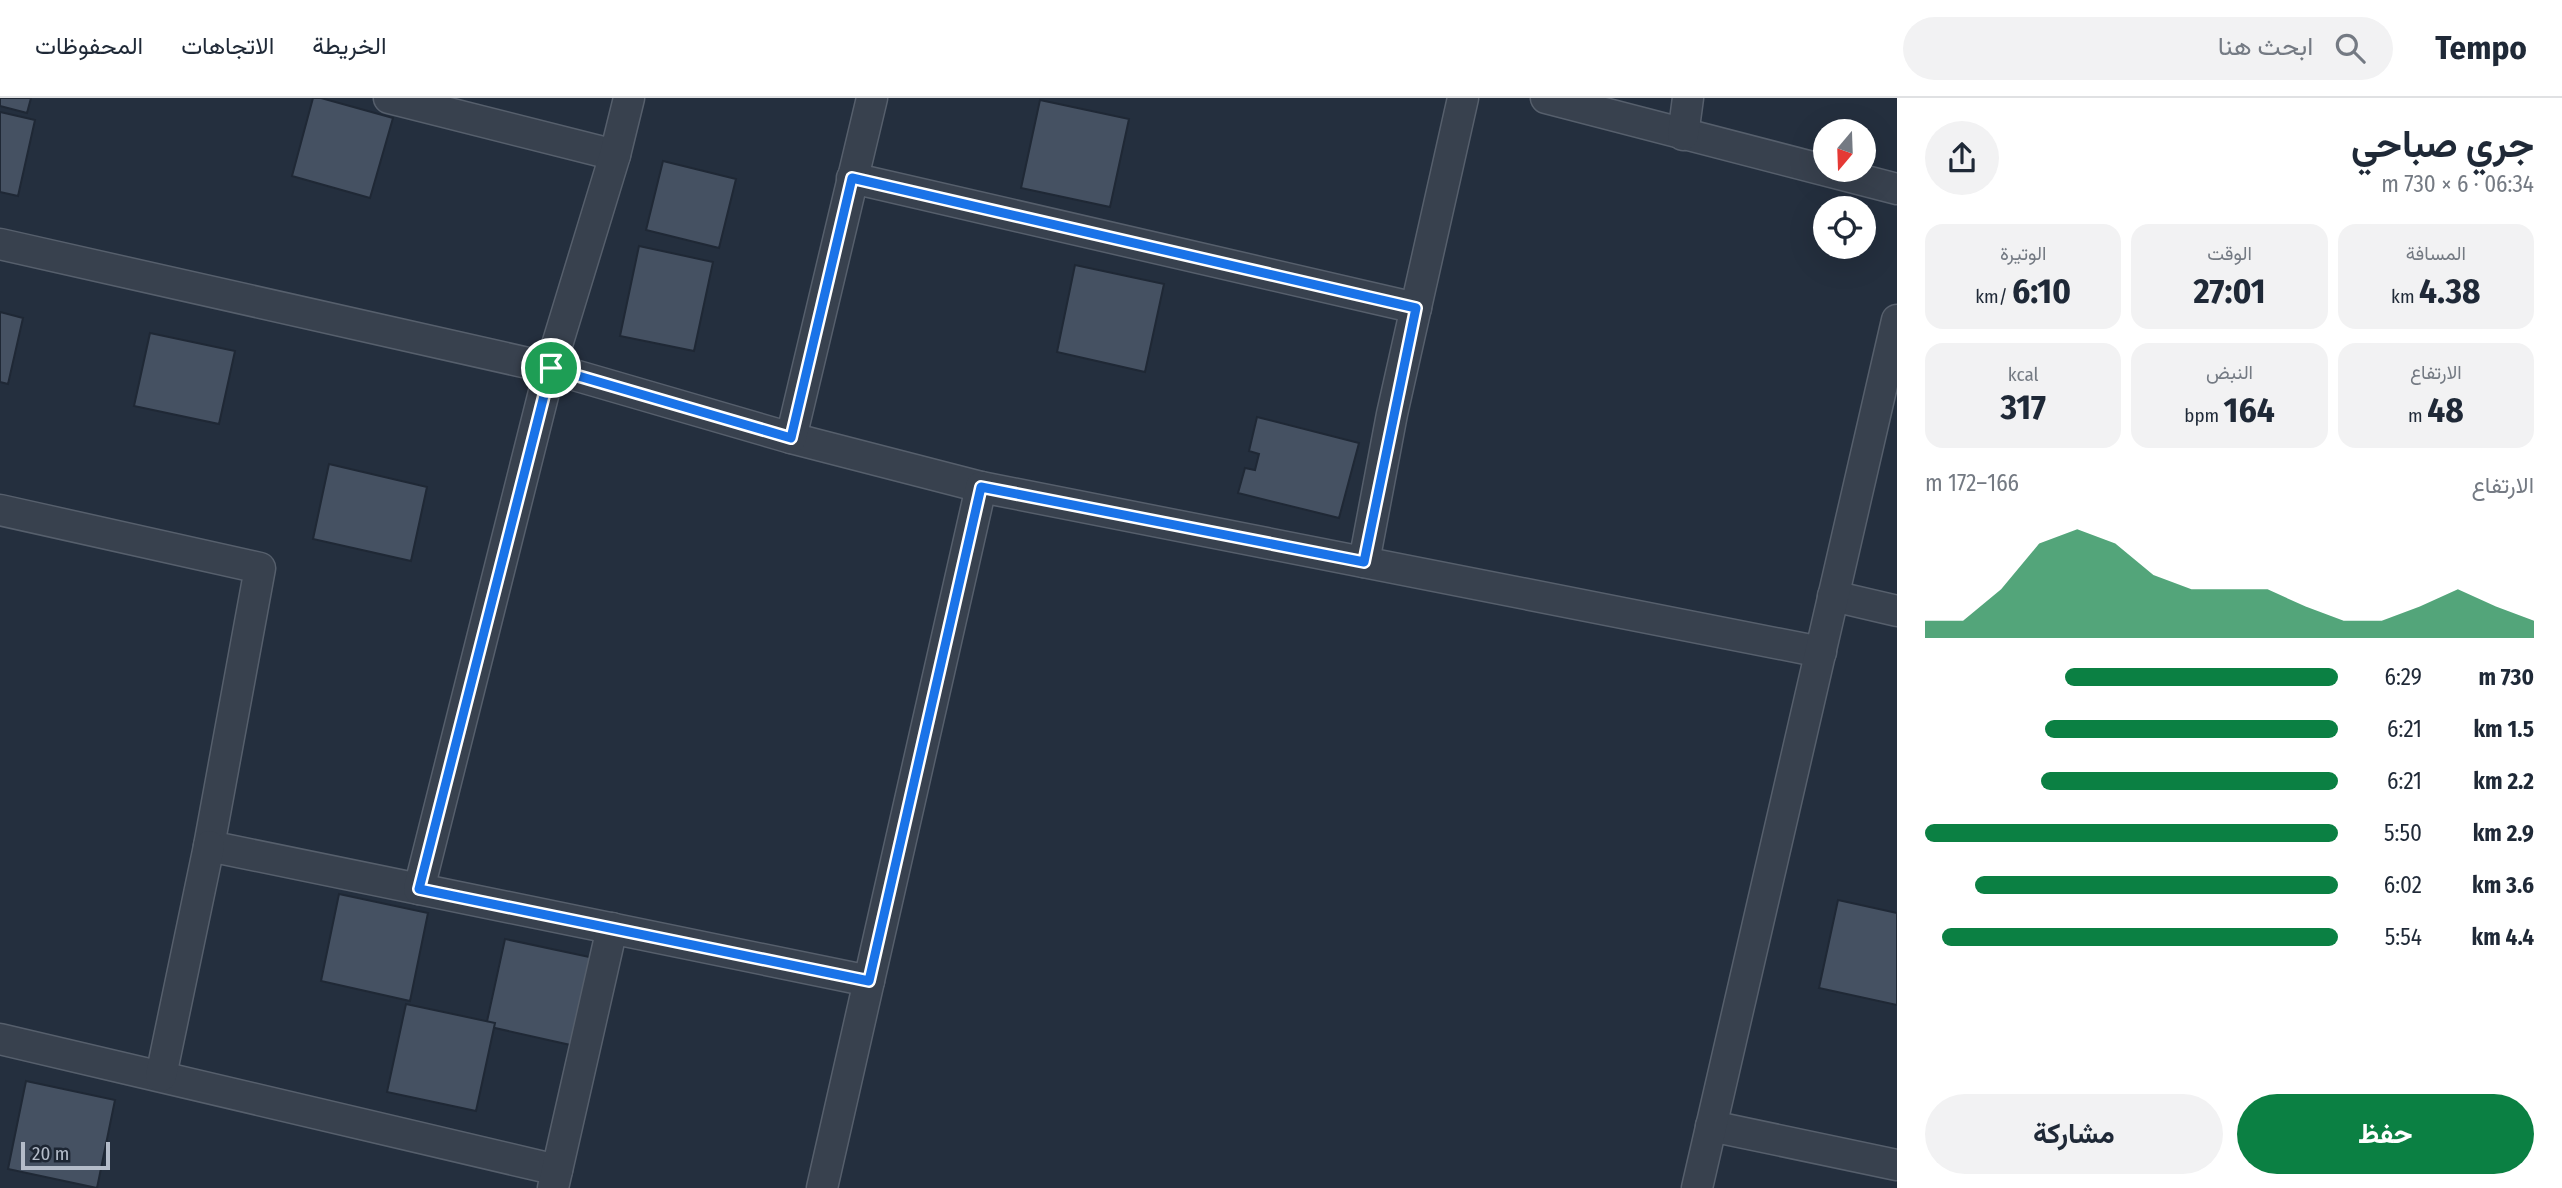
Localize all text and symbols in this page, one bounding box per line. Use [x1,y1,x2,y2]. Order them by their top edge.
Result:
search box [1903,17,2393,80]
text: Tempo [2435,28,2527,68]
icon: search [2331,29,2369,67]
text: ابحث هنا [2218,31,2313,62]
text: المحفوظات [35,32,143,60]
text: الاتجاهات [181,32,274,60]
text: الخريطة [312,32,387,60]
north arrow [1813,119,1876,182]
map controls [1813,119,1876,259]
button: share [1925,121,1999,195]
text: جري صباحي [2351,121,2534,167]
text: 06:34 · 6 × 730 m [2381,170,2534,198]
button: locate [1813,196,1876,259]
text: الوتيرة [2000,242,2046,265]
text: الوقت [2207,242,2252,265]
text: المسافة [2406,242,2466,265]
text: 6:10 [2012,270,2071,312]
text: 27:01 [2193,270,2266,312]
text: 4.38 [2419,270,2481,312]
text: /km [1975,285,2012,308]
text: km [2391,285,2419,308]
pin [521,338,581,398]
icon: arrive [532,349,570,387]
text: النبض [2206,361,2253,384]
text: الارتفاع [2410,361,2462,384]
text: kcal [2008,363,2039,386]
text: 317 [2000,386,2046,428]
text: 164 [2224,389,2275,431]
text: 48 [2427,389,2464,431]
text: bpm [2184,404,2224,427]
text: m [2408,404,2427,427]
text: 166–172 m [1925,469,2019,497]
text: الارتفاع [2472,471,2534,499]
text: 6:29 [2385,663,2422,691]
text: 730 m [2478,663,2534,691]
text: 6:21 [2387,715,2422,743]
text: 1.5 km [2473,715,2534,743]
text: 6:21 [2387,767,2422,795]
text: 2.2 km [2473,767,2534,795]
text: 5:50 [2384,819,2422,847]
text: 2.9 km [2473,819,2534,847]
text: 6:02 [2384,871,2422,899]
text: 3.6 km [2472,871,2534,899]
text: 5:54 [2385,923,2422,951]
text: 4.4 km [2472,923,2534,951]
button: مشاركة [1925,1094,2223,1174]
button: حفظ [2237,1094,2534,1174]
scale bar [21,1139,110,1171]
text: 20 m [32,1142,69,1165]

